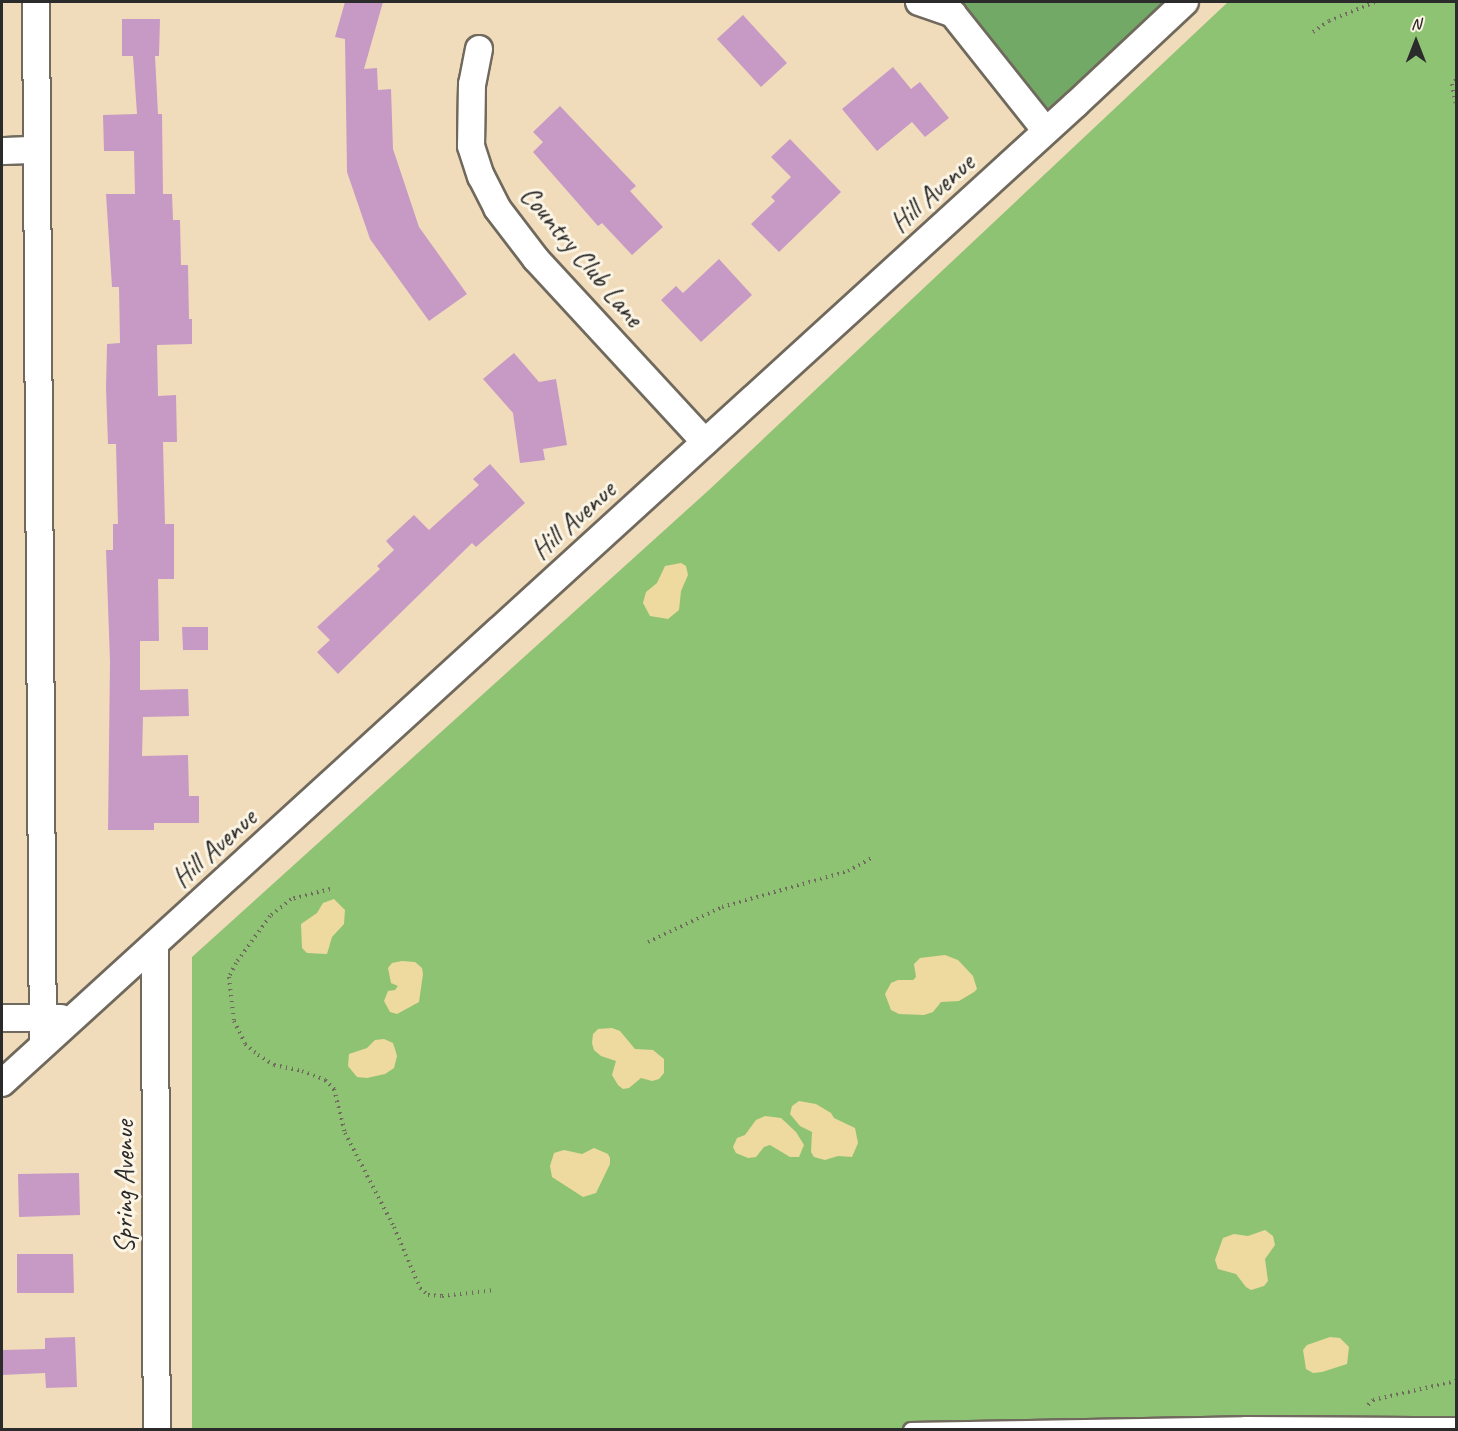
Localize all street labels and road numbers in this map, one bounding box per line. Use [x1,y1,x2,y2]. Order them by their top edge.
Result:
street label: Hill Avenue [883,146,981,240]
street label: Country Club Lane [513,178,651,334]
street label: Hill Avenue [524,473,622,567]
street label: Hill Avenue [165,801,263,895]
street label: Spring Avenue [107,1120,141,1254]

